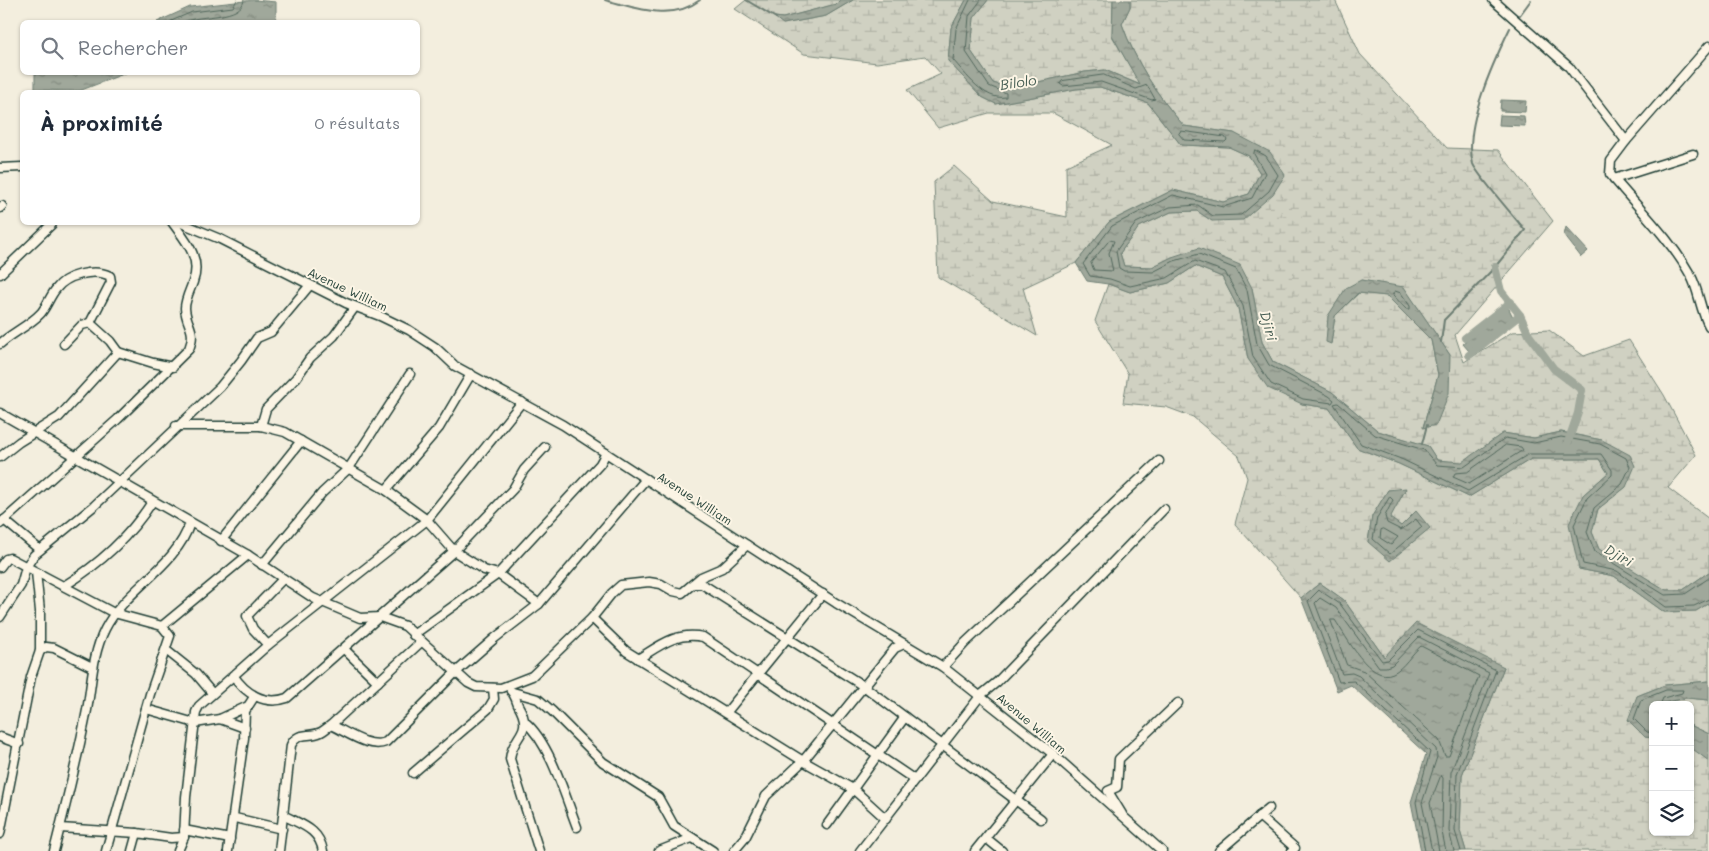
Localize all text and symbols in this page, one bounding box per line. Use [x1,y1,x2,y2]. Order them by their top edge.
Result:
search box [20,20,420,75]
icon: search [38,34,66,62]
text: Rechercher [78,35,188,60]
water label: Bilolo [999,70,1037,94]
text: À proximité [40,109,163,136]
text: 0 résultats [314,112,400,133]
street label: Avenue William [306,264,390,314]
water label: Djiri [1256,309,1282,344]
street label: Avenue William [654,468,736,528]
water label: Djiri [1601,539,1637,571]
street label: Avenue William [994,689,1070,757]
map controls [1649,701,1694,836]
button: + [1649,701,1694,746]
button: − [1649,746,1694,791]
button: layers [1649,791,1694,836]

